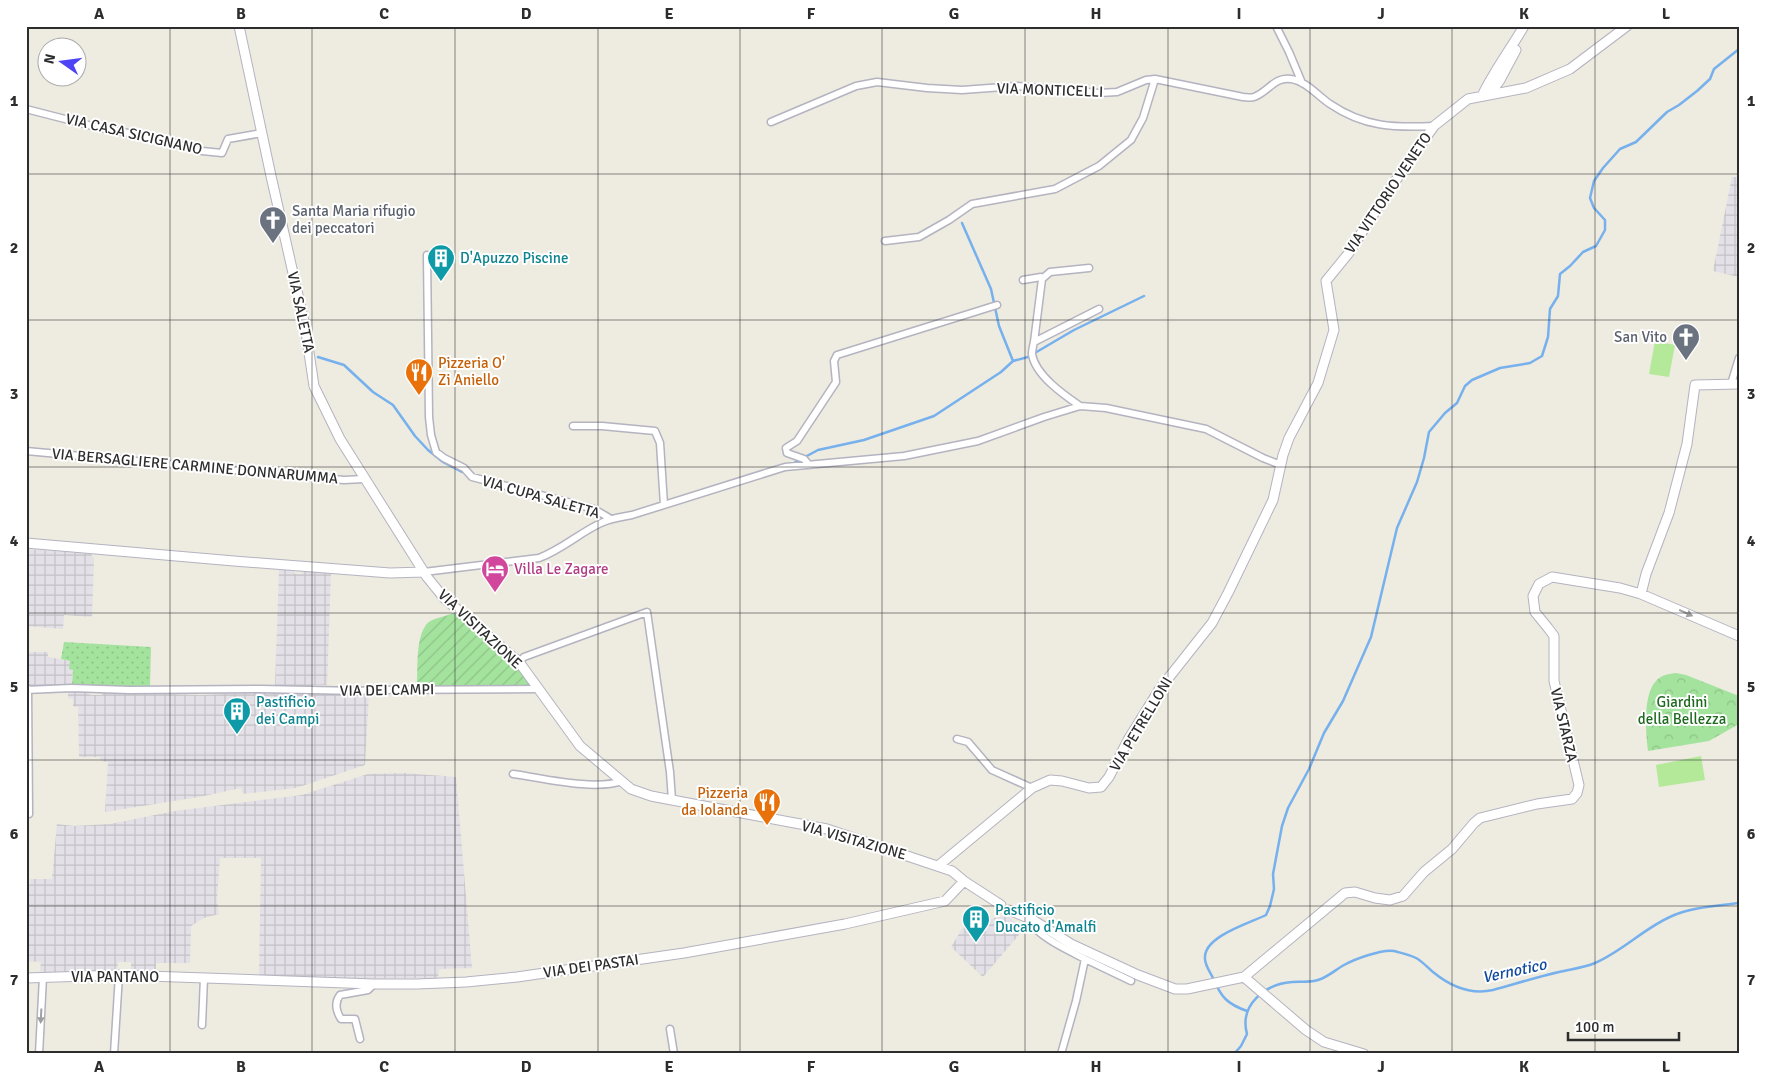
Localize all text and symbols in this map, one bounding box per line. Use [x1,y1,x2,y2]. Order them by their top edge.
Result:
text: A [94,4,105,24]
text: B [236,4,246,24]
text: C [379,4,389,24]
text: D [521,4,532,24]
text: E [664,4,674,24]
text: F [807,4,816,24]
text: G [949,4,959,24]
text: H [1091,4,1101,24]
text: I [1236,4,1242,24]
text: J [1377,4,1385,24]
text: K [1519,4,1529,24]
text: L [1662,4,1671,24]
north arrow [38,38,88,88]
text: N [40,52,59,66]
street label: VIA MONTICELLI [996,79,1104,101]
text: 1 [10,91,19,111]
text: 1 [1747,91,1756,111]
street label: VIA CASA SICIGNANO [64,110,204,159]
street label: VIA VITTORIO VENETO [1341,129,1435,257]
place label: Santa Maria rifugio dei peccatori [292,202,416,237]
church icon: Santa Maria rifugio dei peccatori [258,205,288,244]
text: 2 [10,238,18,258]
text: 2 [1747,238,1755,258]
building icon: D'Apuzzo Piscine [426,243,456,282]
place label: D'Apuzzo Piscine [460,249,569,267]
street label: VIA SALETTA [284,270,318,354]
church icon: San Vito [1671,322,1701,361]
place label: San Vito [1614,328,1667,346]
place label: Pizzeria O' Zi Aniello [438,354,505,389]
restaurant icon: Pizzeria O' Zi Aniello [404,357,434,396]
text: 3 [10,384,18,404]
text: 3 [1747,384,1755,404]
street label: VIA BERSAGLIERE CARMINE DONNARUMMA [51,445,339,487]
street label: VIA CUPA SALETTA [480,472,602,522]
text: 4 [10,531,19,551]
text: 4 [1747,531,1756,551]
hotel icon: Villa Le Zagare [480,554,510,593]
place label: Villa Le Zagare [514,560,609,578]
street label: VIA VISITAZIONE [434,585,526,673]
one-way arrow [1679,609,1693,617]
street label: VIA PETRELLONI [1106,674,1176,774]
text: 5 [10,677,18,697]
text: 5 [1747,677,1755,697]
street label: VIA DEI CAMPI [340,680,434,700]
street label: VIA STARZA [1547,686,1581,764]
place label: Pastificio dei Campi [256,693,319,728]
park label: Giardini della Bellezza [1638,693,1726,728]
building icon: Pastificio dei Campi [222,696,252,735]
place label: Pizzeria da Iolanda [681,784,748,819]
restaurant icon: Pizzeria da Iolanda [752,787,782,826]
street label: VIA VISITAZIONE [799,816,909,864]
text: 6 [10,824,19,844]
text: 6 [1747,824,1756,844]
place label: Pastificio Ducato d'Amalfi [995,901,1096,936]
building icon: Pastificio Ducato d'Amalfi [961,904,991,943]
street label: VIA DEI PASTAI [542,950,640,982]
water label: Vernotico [1480,954,1549,988]
street label: VIA PANTANO [71,968,159,986]
text: 7 [10,970,19,990]
text: 7 [1747,970,1756,990]
one-way arrow [36,1008,44,1024]
scale bar [1568,1010,1679,1042]
text: 100 m [1575,1018,1615,1036]
text: A [94,1057,105,1077]
text: B [236,1057,246,1077]
text: C [379,1057,389,1077]
text: D [521,1057,532,1077]
text: E [664,1057,674,1077]
text: F [807,1057,816,1077]
text: G [949,1057,959,1077]
text: H [1091,1057,1101,1077]
text: I [1236,1057,1242,1077]
text: J [1377,1057,1385,1077]
text: K [1519,1057,1529,1077]
text: L [1662,1057,1671,1077]

